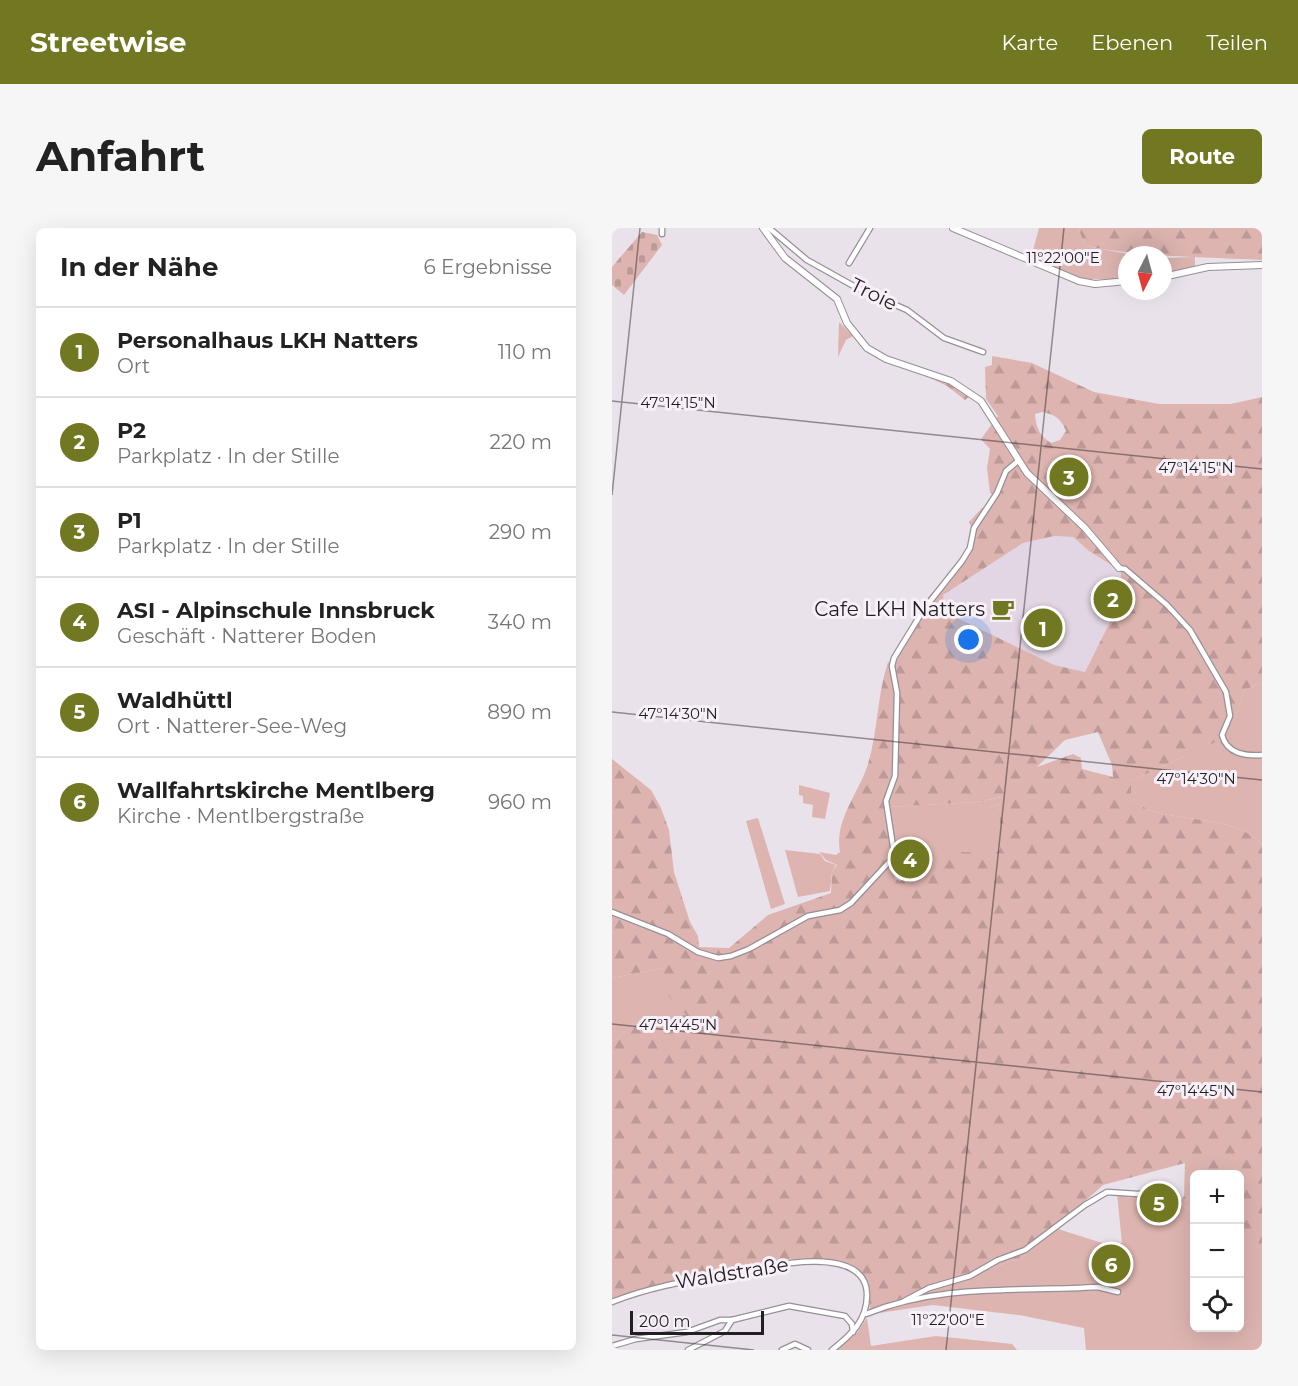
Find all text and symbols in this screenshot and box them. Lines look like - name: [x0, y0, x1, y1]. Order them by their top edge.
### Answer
- text: Streetwise: [30, 25, 186, 59]
- text: Karte: [1002, 30, 1058, 55]
- text: Ebenen: [1091, 30, 1173, 55]
- text: Teilen: [1206, 30, 1268, 55]
- button: Route: [1142, 129, 1262, 184]
- text: Anfahrt: [36, 130, 205, 182]
- north arrow: [1118, 246, 1172, 300]
- text: 11°22'00"E: [1026, 248, 1100, 267]
- text: In der Nähe: [60, 251, 218, 283]
- text: 6 Ergebnisse: [424, 255, 552, 279]
- street label: Troie: [847, 272, 901, 316]
- text: Personalhaus LKH Natters: [117, 327, 418, 354]
- text: 1: [76, 340, 83, 364]
- text: 110 m: [498, 340, 552, 364]
- text: Ort: [117, 354, 150, 378]
- text: 47°14'15"N: [640, 393, 716, 412]
- text: P2: [117, 417, 146, 444]
- text: 2: [74, 430, 85, 454]
- text: 220 m: [490, 430, 552, 454]
- text: Parkplatz · In der Stille: [117, 444, 339, 468]
- pin: 3: [1050, 454, 1088, 500]
- text: 47°14'15"N: [1158, 458, 1234, 477]
- text: P1: [117, 507, 142, 534]
- text: 3: [74, 520, 85, 544]
- text: 290 m: [489, 520, 552, 544]
- text: Parkplatz · In der Stille: [117, 534, 339, 558]
- pin: 2: [1094, 576, 1132, 622]
- cafe icon: Cafe LKH Natters: [990, 596, 1016, 622]
- text: ASI - Alpinschule Innsbruck: [117, 597, 435, 624]
- place label: Cafe LKH Natters: [814, 597, 985, 621]
- pin: 1: [1024, 606, 1062, 650]
- text: 4: [73, 610, 86, 634]
- text: 340 m: [488, 610, 552, 634]
- text: Geschäft · Natterer Boden: [117, 624, 377, 648]
- your location: [954, 625, 983, 654]
- text: Waldhüttl: [117, 687, 233, 714]
- text: 5: [74, 700, 85, 724]
- text: 890 m: [487, 700, 552, 724]
- text: 47°14'30"N: [638, 704, 718, 723]
- text: Ort · Natterer-See-Weg: [117, 714, 347, 738]
- text: 47°14'30"N: [1156, 769, 1236, 788]
- text: Wallfahrtskirche Mentlberg: [117, 777, 435, 804]
- text: 6: [73, 790, 86, 814]
- text: 960 m: [488, 790, 552, 814]
- text: Kirche · Mentlbergstraße: [117, 804, 364, 828]
- pin: 4: [890, 836, 930, 882]
- text: 47°14'45"N: [639, 1015, 717, 1034]
- text: 47°14'45"N: [1157, 1081, 1235, 1100]
- map controls: [1190, 1170, 1244, 1332]
- button: +: [1190, 1170, 1244, 1224]
- pin: 5: [1140, 1180, 1178, 1226]
- button: −: [1190, 1224, 1244, 1278]
- pin: 6: [1092, 1242, 1130, 1286]
- street label: Waldstraße: [674, 1252, 790, 1294]
- button: locate: [1190, 1278, 1244, 1332]
- scale bar: [630, 1308, 764, 1336]
- text: 11°22'00"E: [911, 1310, 985, 1329]
- text: 200 m: [639, 1312, 690, 1331]

